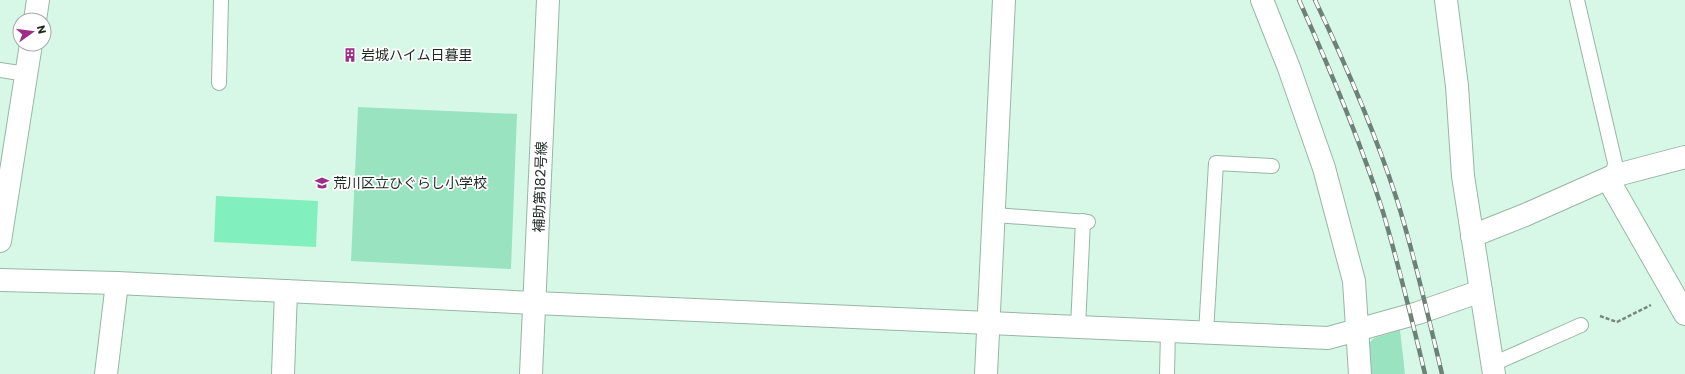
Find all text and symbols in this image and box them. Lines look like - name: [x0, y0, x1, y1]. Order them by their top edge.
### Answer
- north arrow: [12, 12, 52, 52]
- text: N: [33, 24, 50, 36]
- place label: 岩城ハイム日暮里: [361, 45, 472, 65]
- building icon: 岩城ハイム日暮里: [342, 47, 358, 63]
- street label: 補助第182号線: [528, 141, 552, 233]
- place label: 荒川区立ひぐらし小学校: [333, 173, 487, 193]
- school or university icon: 荒川区立ひぐらし小学校: [314, 175, 330, 191]

